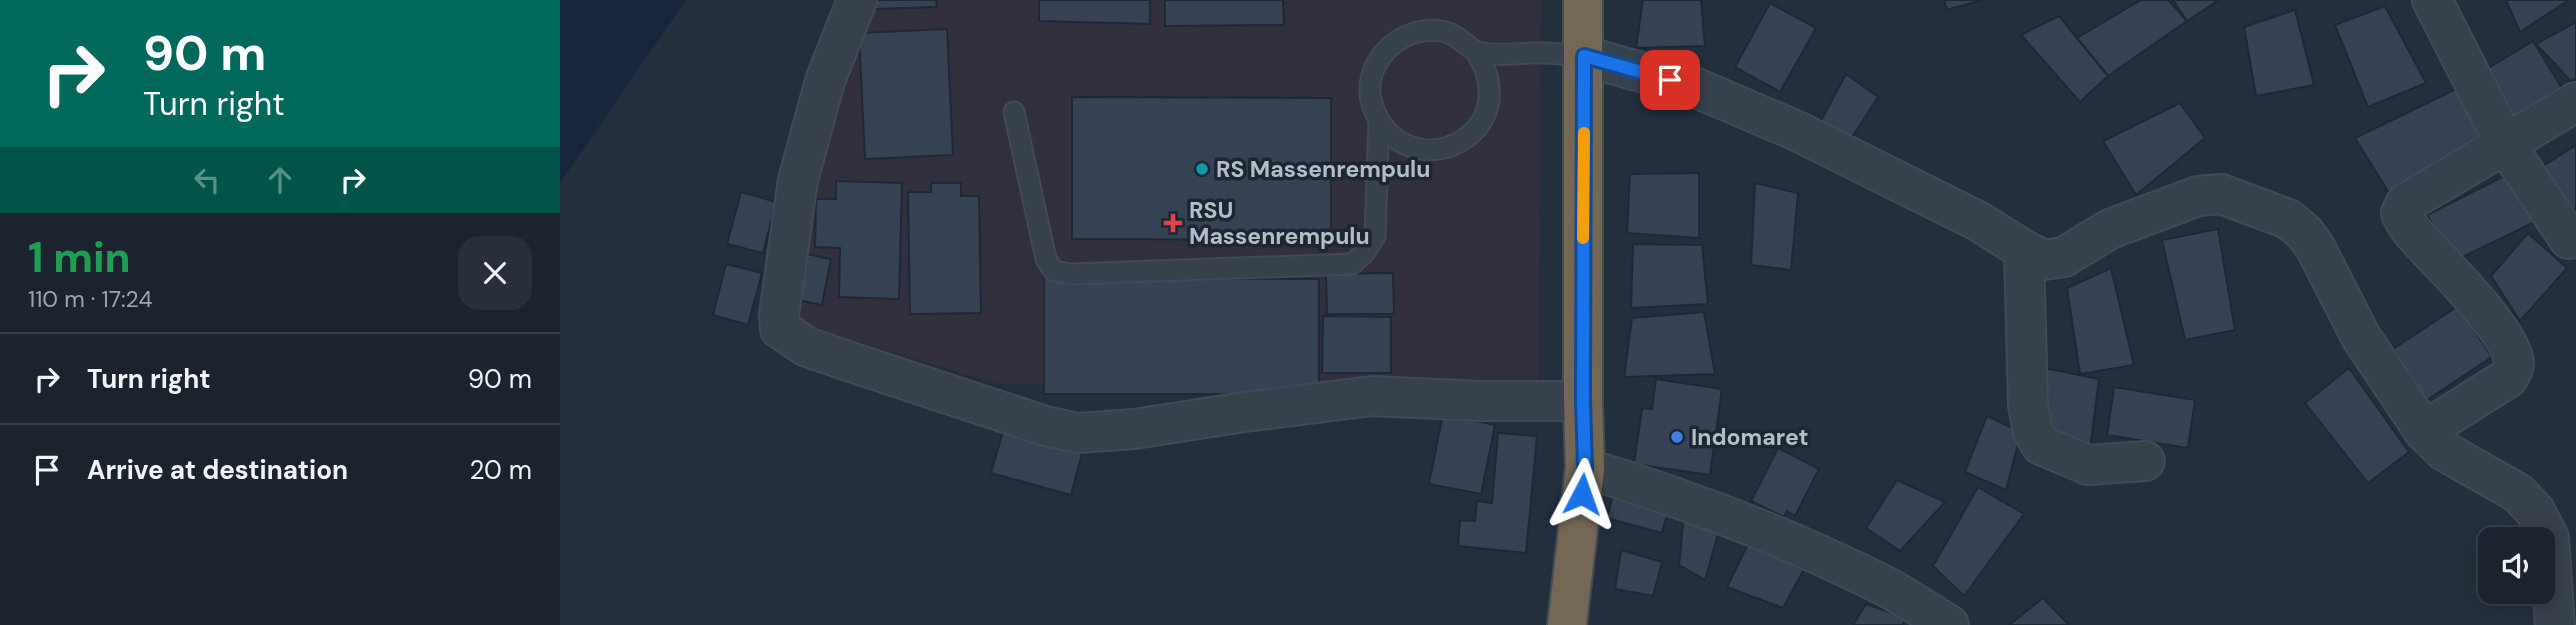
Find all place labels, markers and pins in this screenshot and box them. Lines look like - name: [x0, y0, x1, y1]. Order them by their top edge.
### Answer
- pin: [1640, 50, 1700, 110]
- place label: RS Massenrempulu: [1216, 154, 1430, 184]
- marker: RS Massenrempulu: [1194, 161, 1210, 177]
- place label: RSU Massenrempulu: [1189, 195, 1370, 251]
- marker: RSU Massenrempulu: [1163, 213, 1183, 233]
- place label: Indomaret: [1691, 422, 1809, 452]
- marker: Indomaret: [1669, 429, 1685, 445]

